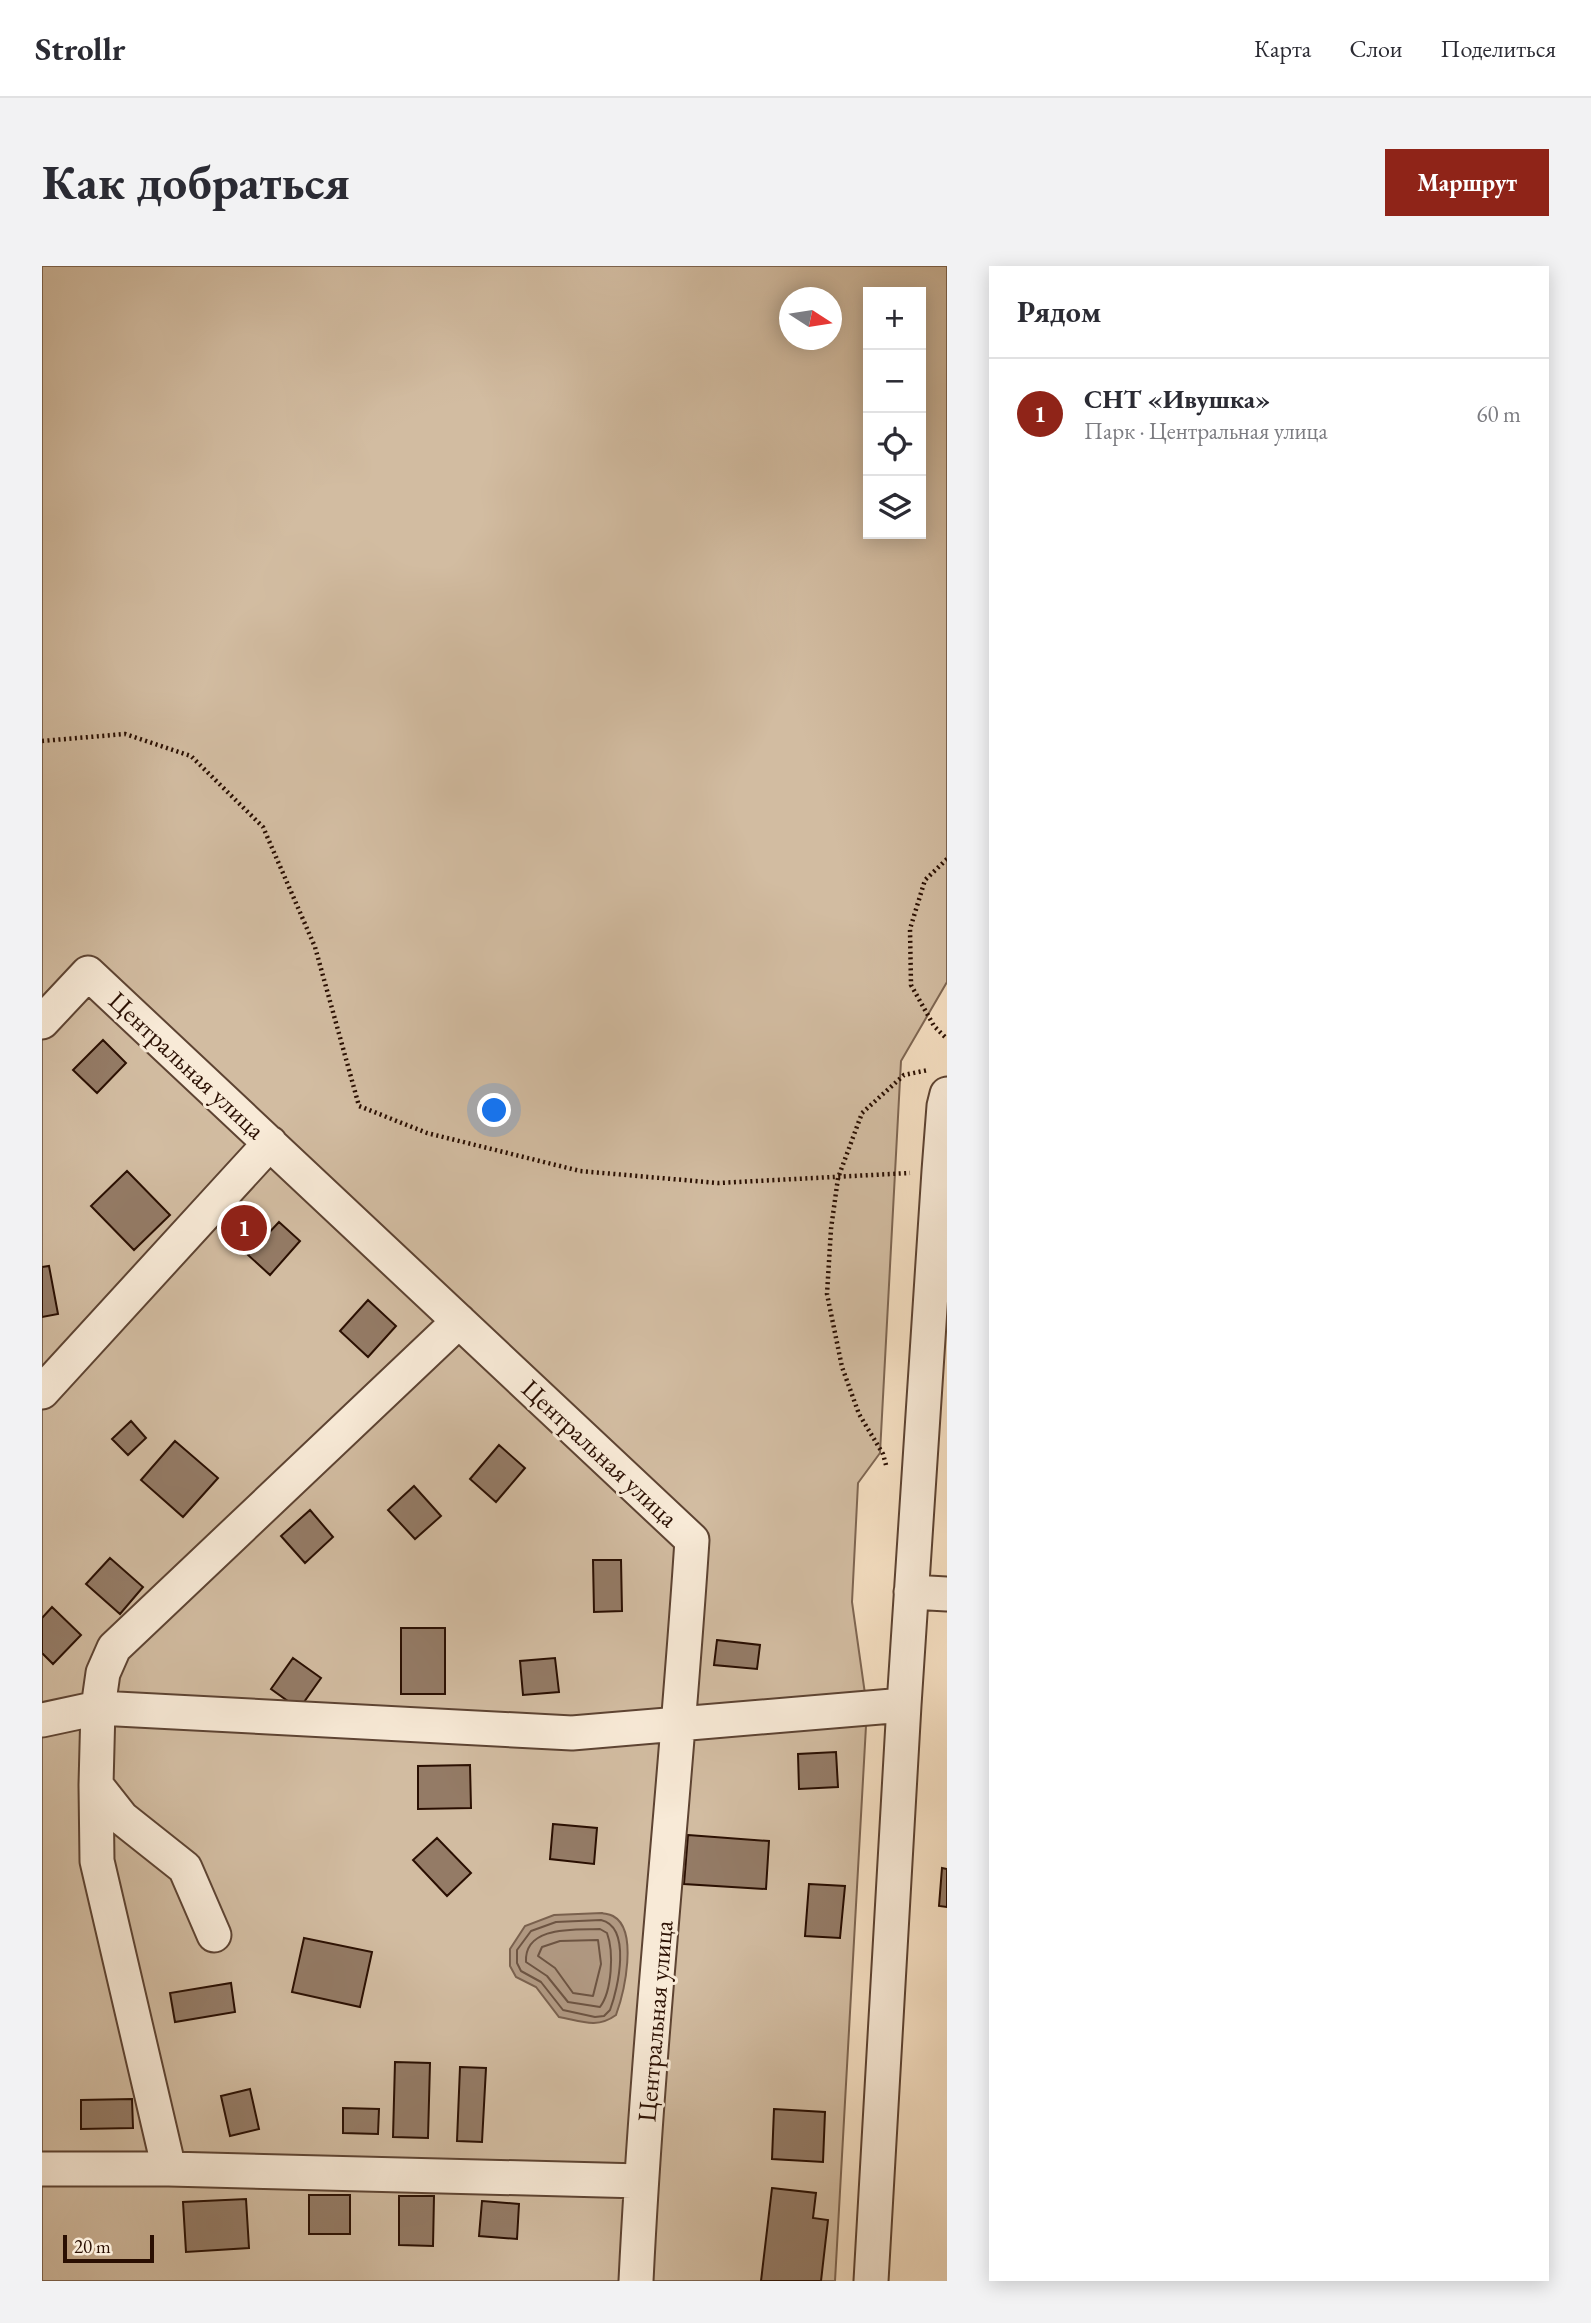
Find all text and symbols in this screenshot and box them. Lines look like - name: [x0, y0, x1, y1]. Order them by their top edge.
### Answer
- text: Strollr: [35, 27, 126, 70]
- text: Карта: [1254, 33, 1311, 64]
- text: Слои: [1349, 33, 1403, 64]
- text: Поделиться: [1441, 33, 1556, 64]
- button: Маршрут: [1385, 149, 1549, 216]
- text: Как добраться: [42, 150, 350, 214]
- north arrow: [779, 287, 842, 350]
- map controls: [863, 287, 926, 539]
- button: +: [863, 287, 926, 350]
- text: Рядом: [1017, 292, 1101, 331]
- button: −: [863, 350, 926, 413]
- text: СНТ «Ивушка»: [1084, 382, 1270, 416]
- text: 1: [1034, 399, 1046, 429]
- text: 60 m: [1476, 399, 1521, 429]
- button: locate: [863, 413, 926, 476]
- text: Парк · Центральная улица: [1084, 416, 1328, 446]
- button: layers: [863, 476, 926, 539]
- street label: Центральная улица: [102, 984, 273, 1147]
- your location: [477, 1093, 511, 1127]
- pin: 1: [221, 1202, 267, 1254]
- street label: Центральная улица: [515, 1372, 686, 1535]
- street label: Центральная улица: [629, 1918, 681, 2123]
- scale bar: [63, 2232, 154, 2264]
- text: 20 m: [74, 2234, 111, 2259]

